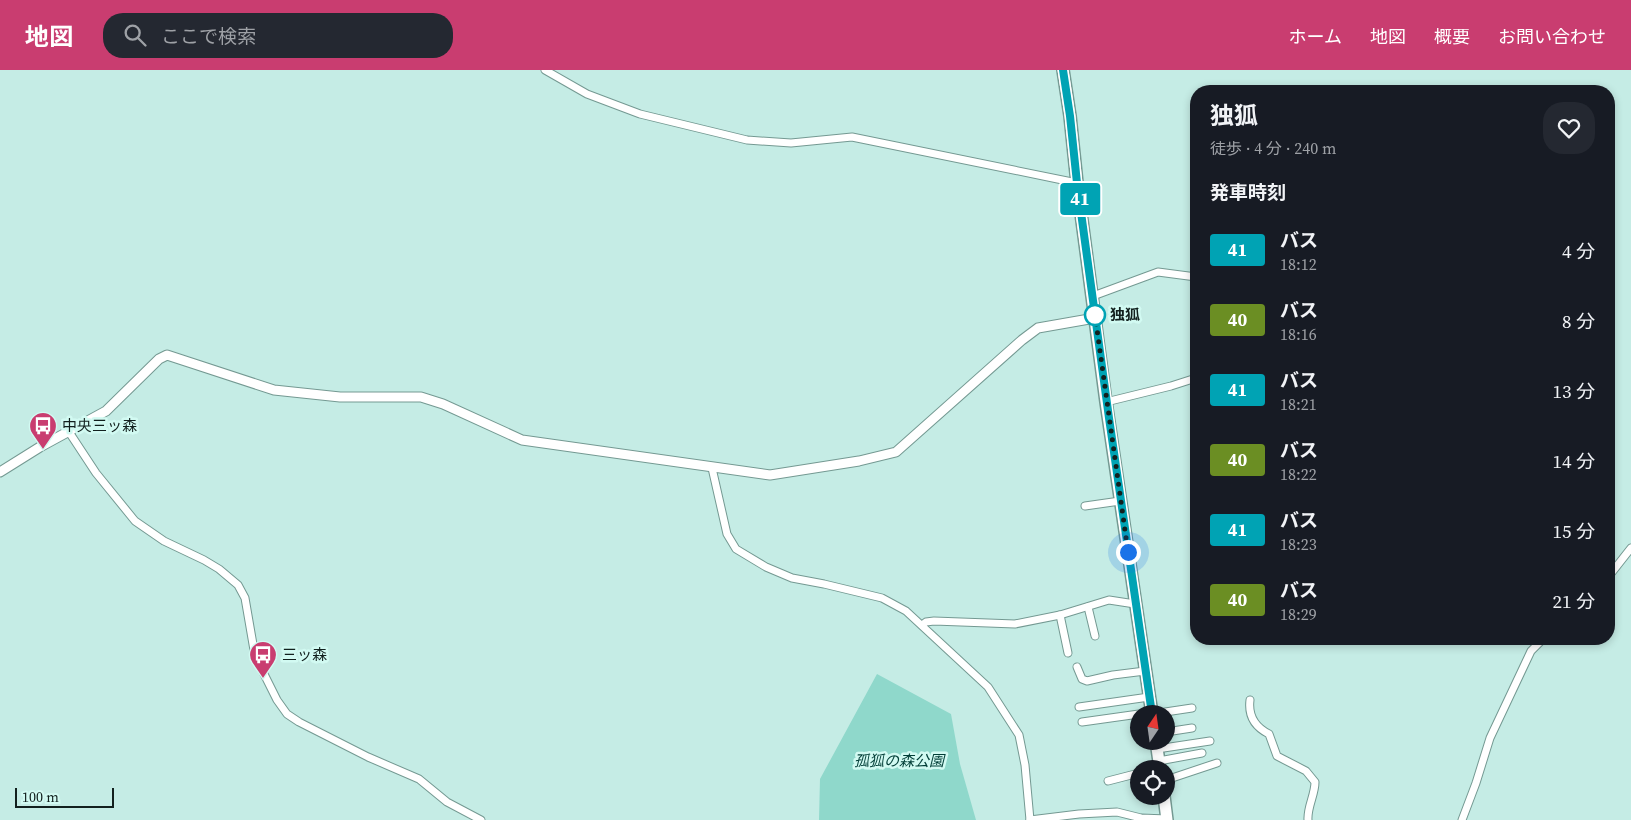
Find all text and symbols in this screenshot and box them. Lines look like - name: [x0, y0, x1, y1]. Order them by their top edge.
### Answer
- search box: [103, 13, 453, 58]
- text: 地図: [25, 20, 73, 53]
- icon: search: [121, 21, 149, 49]
- text: ここで検索: [161, 23, 256, 49]
- text: ホーム: [1289, 24, 1342, 49]
- text: 地図: [1370, 24, 1406, 49]
- text: 概要: [1434, 24, 1470, 49]
- text: お問い合わせ: [1498, 24, 1606, 49]
- text: 独狐: [1210, 99, 1258, 132]
- button: heart: [1543, 102, 1595, 154]
- text: 徒歩 · 4 分 · 240 m: [1210, 137, 1336, 159]
- text: 発車時刻: [1210, 179, 1286, 205]
- line badge: 41: [1058, 183, 1102, 215]
- text: 41: [1070, 186, 1090, 211]
- text: バス: [1280, 227, 1318, 253]
- text: 41: [1228, 237, 1247, 262]
- text: 4 分: [1562, 238, 1595, 264]
- text: 18:12: [1280, 253, 1317, 275]
- text: バス: [1280, 297, 1318, 323]
- marker: 独狐: [1084, 304, 1106, 326]
- place label: 独狐: [1110, 304, 1140, 325]
- text: 40: [1228, 307, 1247, 332]
- text: 8 分: [1562, 308, 1595, 334]
- text: 18:16: [1280, 323, 1317, 345]
- text: バス: [1280, 367, 1318, 393]
- text: 41: [1228, 377, 1247, 402]
- text: 13 分: [1553, 378, 1595, 404]
- text: 18:21: [1280, 393, 1317, 415]
- bus stop icon: 中央三ッ森: [28, 411, 58, 450]
- place label: 中央三ッ森: [62, 415, 137, 436]
- text: バス: [1280, 437, 1318, 463]
- text: 40: [1228, 447, 1247, 472]
- text: 14 分: [1553, 448, 1595, 474]
- text: 18:22: [1280, 463, 1317, 485]
- text: バス: [1280, 507, 1318, 533]
- text: 41: [1228, 517, 1247, 542]
- text: 15 分: [1553, 518, 1595, 544]
- text: 18:23: [1280, 533, 1317, 555]
- your location: [1116, 540, 1141, 565]
- text: バス: [1280, 577, 1318, 603]
- text: 40: [1228, 587, 1247, 612]
- text: 21 分: [1553, 588, 1595, 614]
- text: 18:29: [1280, 603, 1317, 625]
- bus stop icon: 三ッ森: [248, 640, 278, 679]
- place label: 三ッ森: [282, 644, 327, 665]
- north arrow: [1130, 705, 1175, 750]
- map controls: [1130, 705, 1175, 805]
- park label: 孤狐の森公園: [854, 750, 946, 771]
- button: locate: [1130, 760, 1175, 805]
- scale bar: [15, 785, 114, 808]
- text: 100 m: [22, 787, 59, 807]

